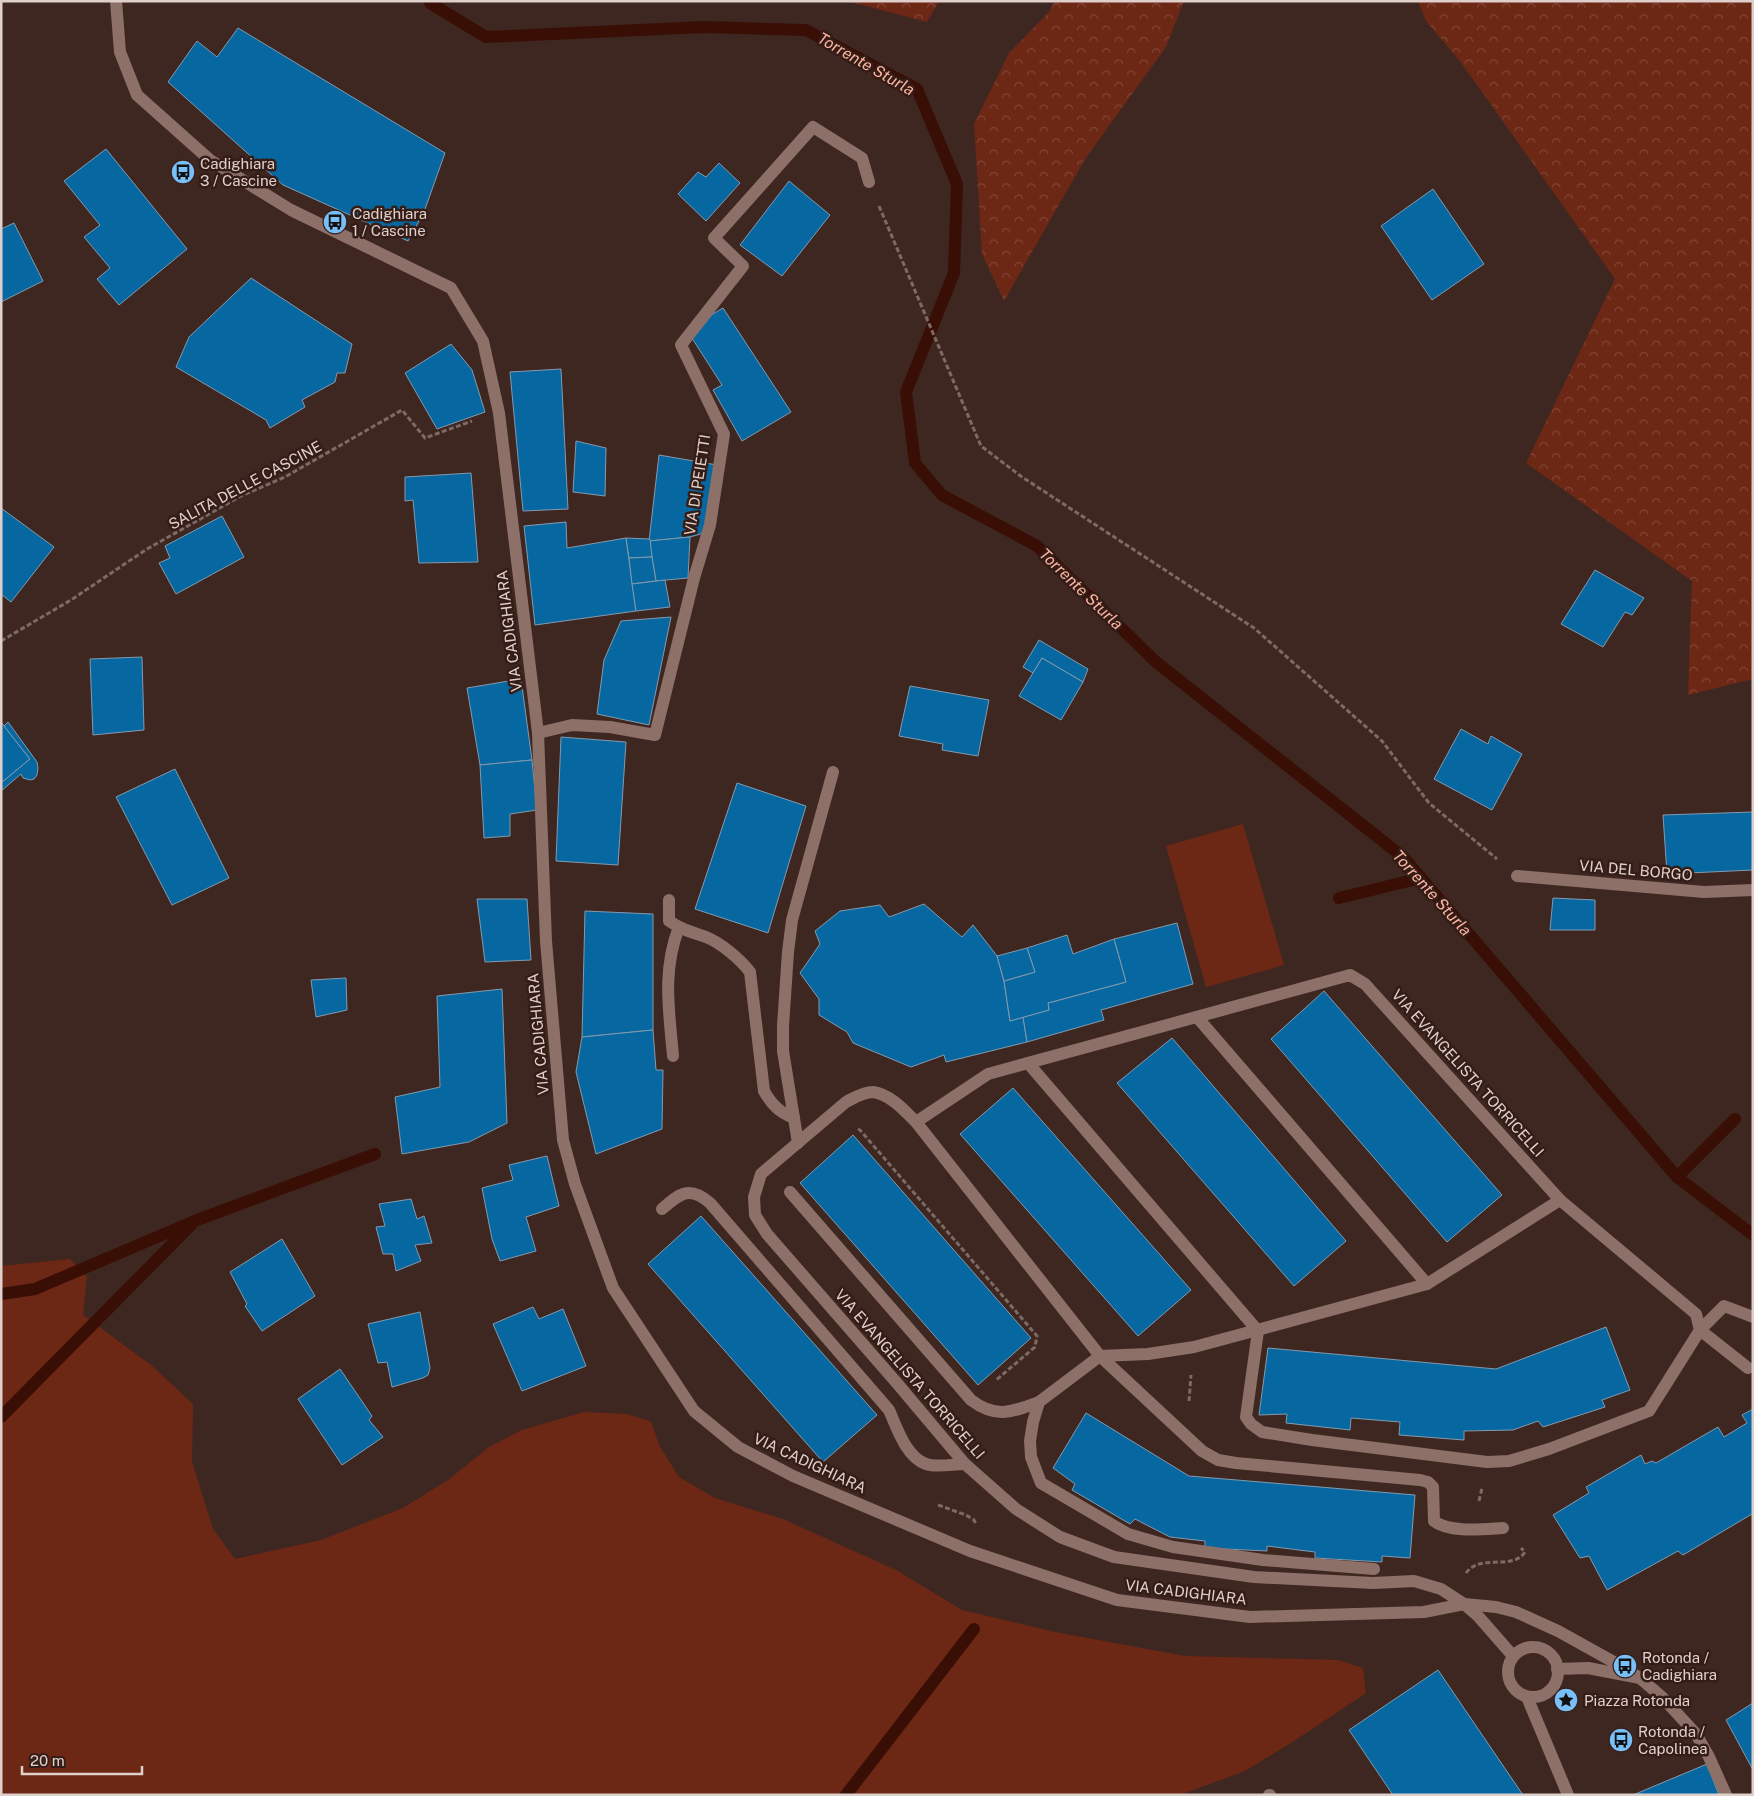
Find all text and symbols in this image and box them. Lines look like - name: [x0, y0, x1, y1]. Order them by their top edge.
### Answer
- water label: Torrente Sturla: [814, 29, 918, 99]
- place label: Cadighiara 3 / Cascine: [200, 155, 277, 189]
- bus stop icon: Cadighiara 3 / Cascine: [170, 159, 196, 185]
- place label: Cadighiara 1 / Cascine: [352, 205, 427, 239]
- bus stop icon: Cadighiara 1 / Cascine: [322, 209, 348, 235]
- street label: VIA DI PEIETTI: [681, 433, 713, 537]
- street label: SALITA DELLE CASCINE: [166, 437, 324, 533]
- water label: Torrente Sturla: [1035, 544, 1127, 634]
- street label: VIA CADIGHIARA: [493, 569, 525, 693]
- water label: Torrente Sturla: [1389, 846, 1475, 940]
- street label: VIA DEL BORGO: [1579, 857, 1693, 883]
- street label: VIA CADIGHIARA: [524, 972, 552, 1096]
- street label: VIA EVANGELISTA TORRICELLI: [1388, 986, 1548, 1160]
- street label: VIA EVANGELISTA TORRICELLI: [832, 1286, 988, 1462]
- street label: VIA CADIGHIARA: [751, 1429, 869, 1497]
- street label: VIA CADIGHIARA: [1124, 1576, 1248, 1608]
- place label: Rotonda / Cadighiara: [1642, 1649, 1717, 1683]
- bus stop icon: Rotonda / Cadighiara: [1612, 1653, 1638, 1679]
- place icon: Piazza Rotonda: [1553, 1687, 1579, 1713]
- place label: Piazza Rotonda: [1584, 1692, 1690, 1709]
- place label: Rotonda / Capolinea: [1638, 1723, 1708, 1757]
- bus stop icon: Rotonda / Capolinea: [1608, 1727, 1634, 1753]
- scale bar: [22, 1744, 142, 1776]
- text: 20 m: [30, 1752, 65, 1769]

